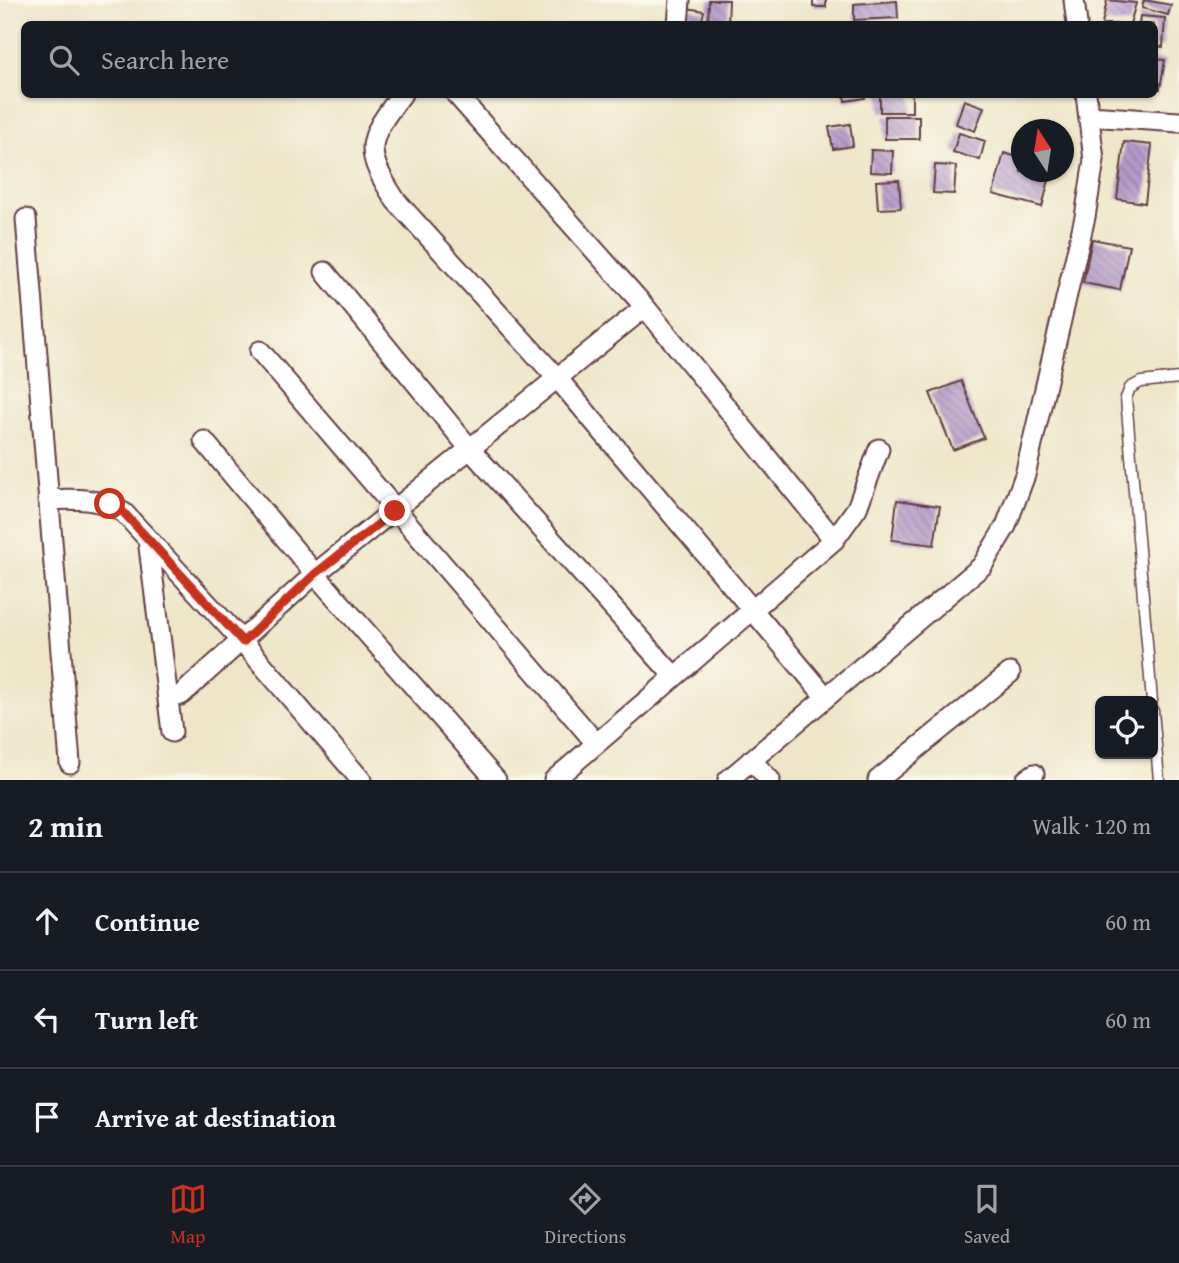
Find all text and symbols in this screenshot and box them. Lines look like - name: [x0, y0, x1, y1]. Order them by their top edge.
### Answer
- search box: [21, 21, 1158, 98]
- text: Search here: [101, 40, 229, 79]
- icon: search: [45, 41, 83, 79]
- north arrow: [1011, 119, 1074, 182]
- route start: [94, 488, 125, 519]
- route end: [379, 495, 410, 526]
- map controls: [1095, 696, 1158, 759]
- button: locate: [1095, 696, 1158, 759]
- text: 2 min: [28, 804, 103, 848]
- text: Walk · 120 m: [1032, 809, 1151, 842]
- icon: ahead: [28, 902, 66, 940]
- text: Continue: [95, 902, 200, 941]
- text: 60 m: [1105, 905, 1151, 938]
- icon: left: [28, 1000, 66, 1038]
- text: Turn left: [95, 1000, 198, 1039]
- text: 60 m: [1105, 1003, 1151, 1036]
- icon: arrive: [28, 1098, 66, 1136]
- text: Arrive at destination: [95, 1098, 336, 1137]
- tab: Map: [169, 1180, 207, 1250]
- tab: Directions: [545, 1180, 626, 1250]
- tab: Saved: [964, 1180, 1010, 1250]

